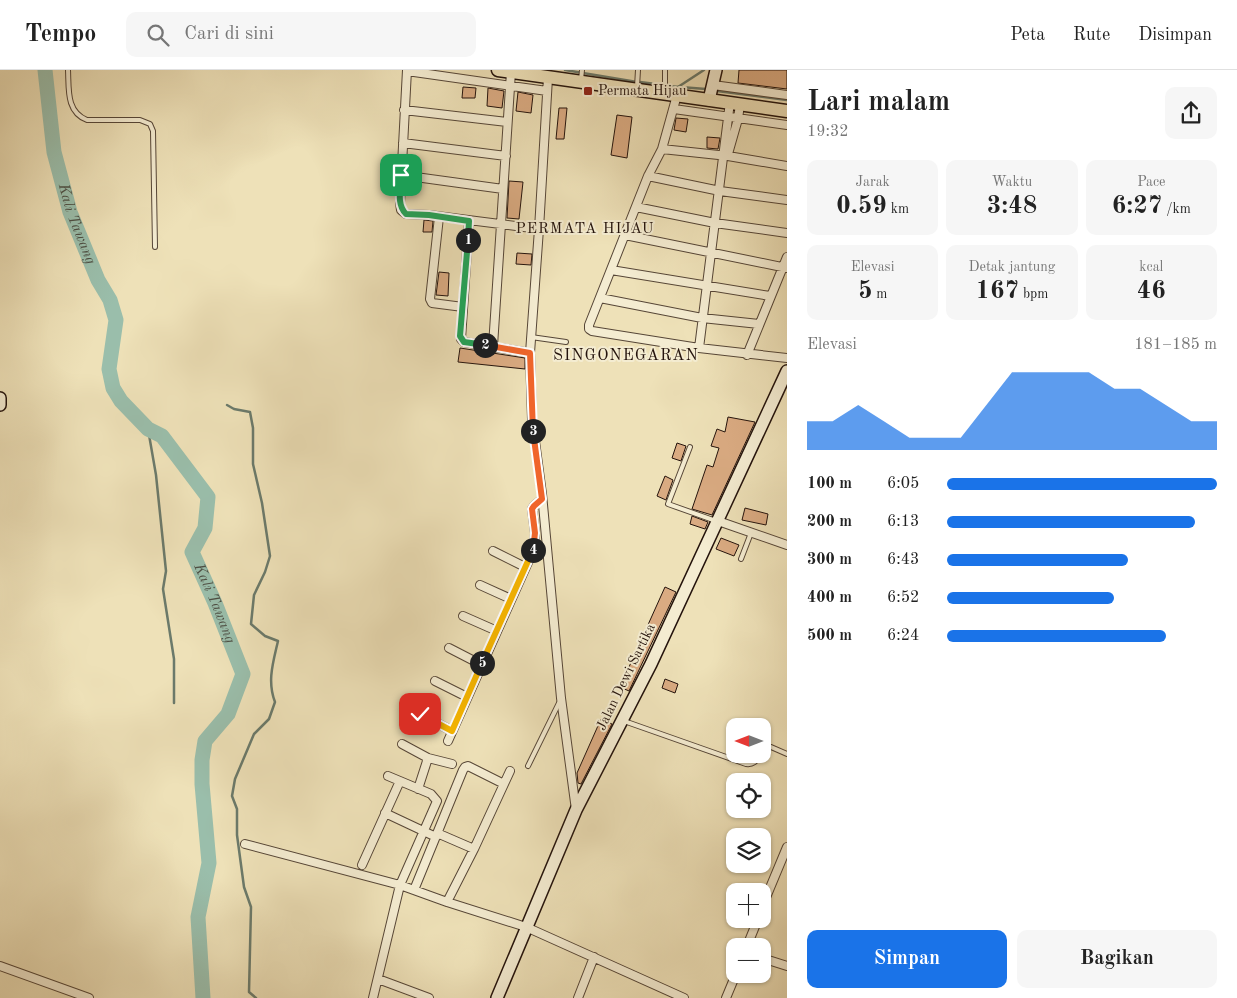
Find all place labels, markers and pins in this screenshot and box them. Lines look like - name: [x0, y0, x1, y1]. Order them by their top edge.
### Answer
- place label: Permata Hijau: [598, 84, 687, 98]
- marker: Permata Hijau: [582, 85, 594, 97]
- pin: [380, 154, 422, 196]
- pin: 1: [456, 228, 480, 252]
- pin: 2: [472, 332, 498, 358]
- pin: 3: [520, 418, 546, 444]
- pin: 4: [520, 538, 546, 562]
- pin: 5: [470, 650, 494, 676]
- pin: [399, 693, 441, 735]

